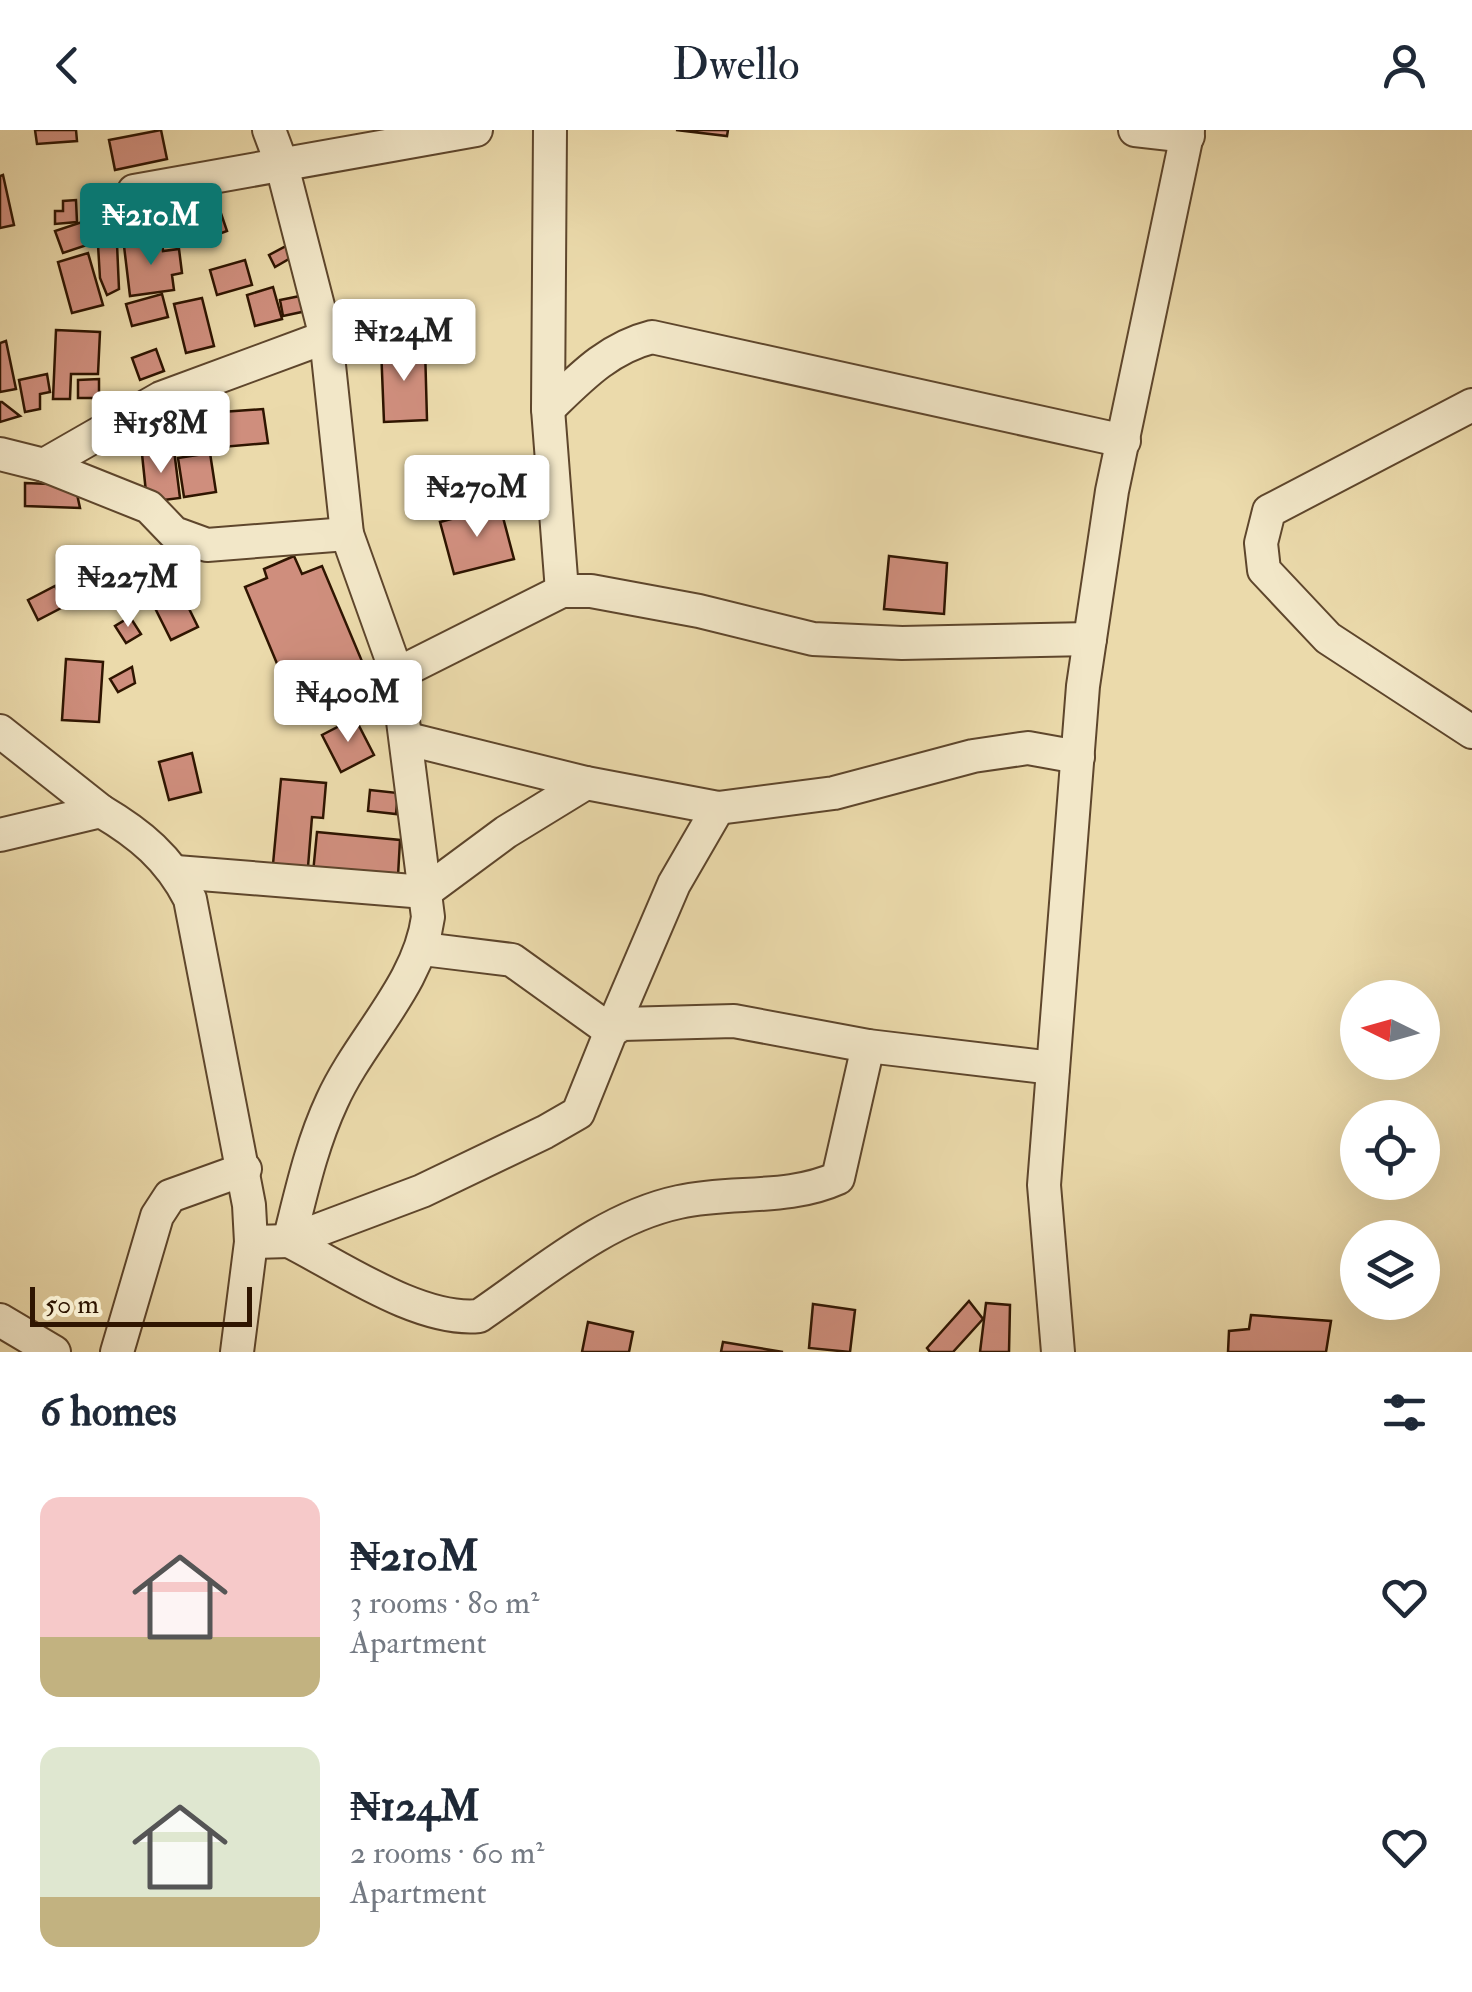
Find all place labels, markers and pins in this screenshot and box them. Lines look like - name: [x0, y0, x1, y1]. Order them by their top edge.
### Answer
- pin: ₦210M: [81, 183, 221, 268]
- pin: ₦124M: [334, 299, 474, 384]
- pin: ₦158M: [91, 391, 231, 476]
- pin: ₦270M: [407, 455, 547, 540]
- pin: ₦227M: [58, 545, 198, 630]
- pin: ₦400M: [278, 660, 418, 745]

